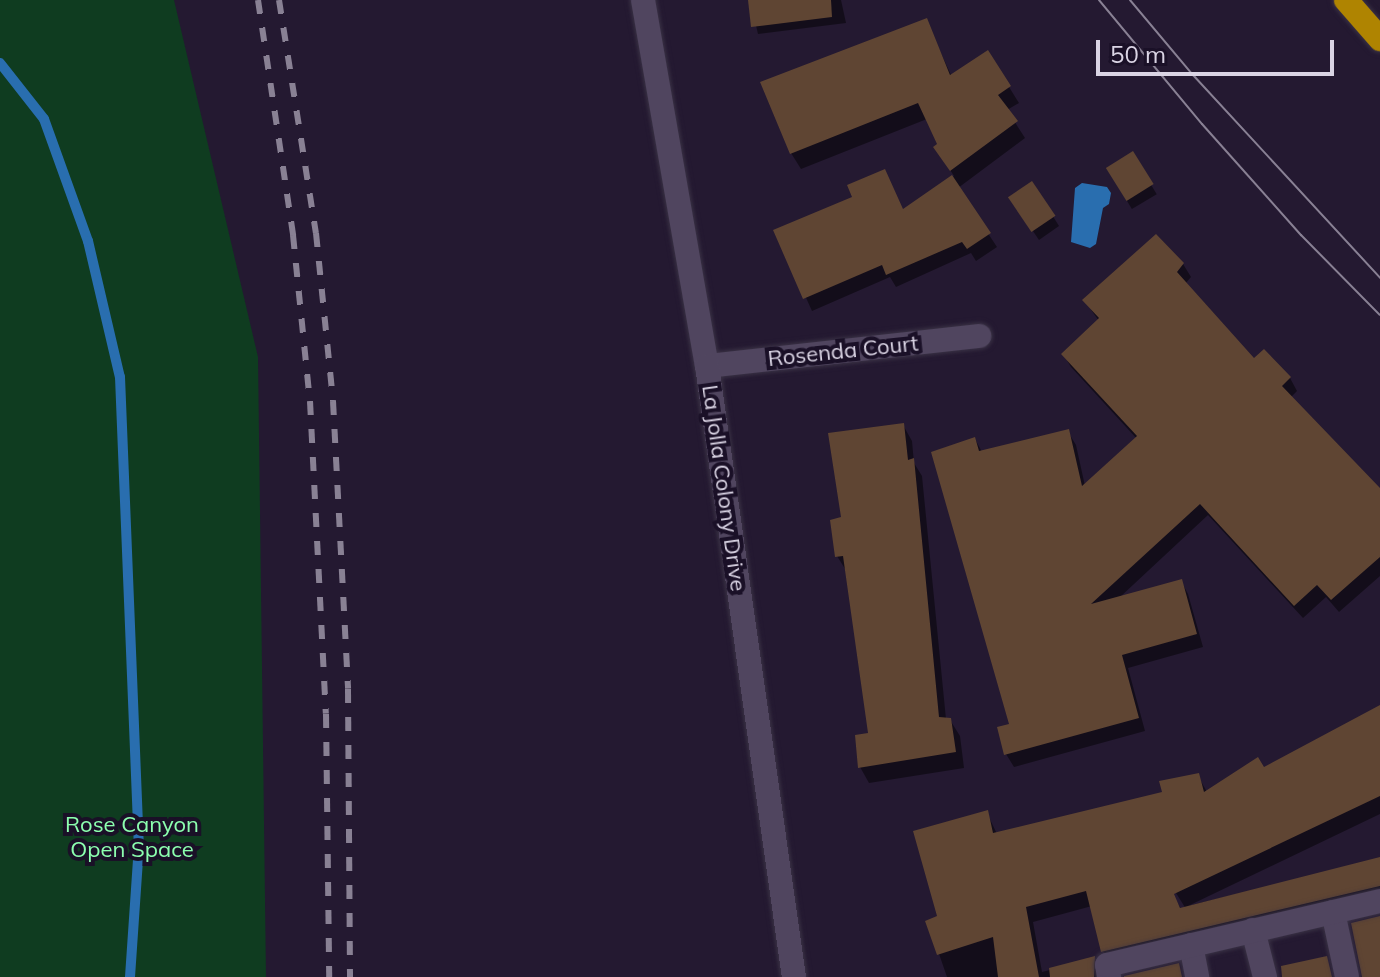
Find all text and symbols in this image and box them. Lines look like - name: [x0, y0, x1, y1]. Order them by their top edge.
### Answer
- scale bar: [1100, 24, 1338, 74]
- text: 50 m: [1110, 39, 1166, 69]
- street label: Rosenda Court: [766, 330, 920, 372]
- street label: La Jolla Colony Drive: [696, 383, 752, 593]
- park label: Rose Canyon Open Space: [65, 811, 199, 862]

